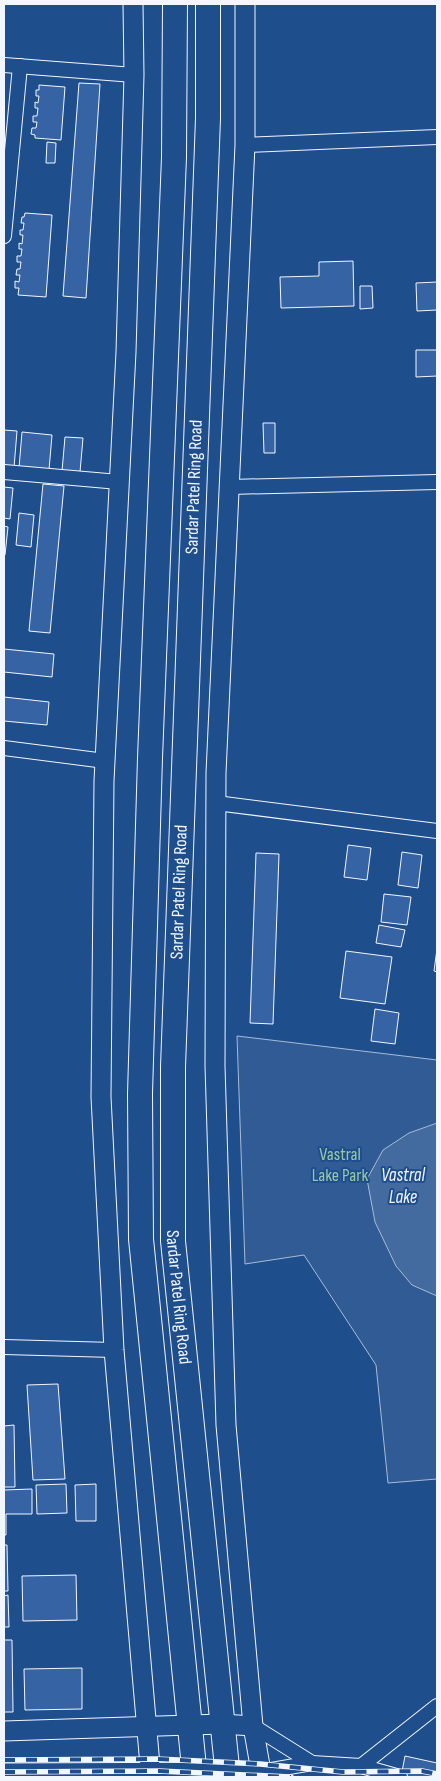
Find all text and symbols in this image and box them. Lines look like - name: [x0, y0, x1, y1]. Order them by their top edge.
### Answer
- street label: Sardar Patel Ring Road: [181, 419, 207, 555]
- street label: Sardar Patel Ring Road: [166, 824, 192, 960]
- park label: Vastral Lake Park: [312, 1144, 368, 1186]
- water label: Vastral Lake: [381, 1164, 426, 1209]
- street label: Sardar Patel Ring Road: [162, 1230, 196, 1365]

